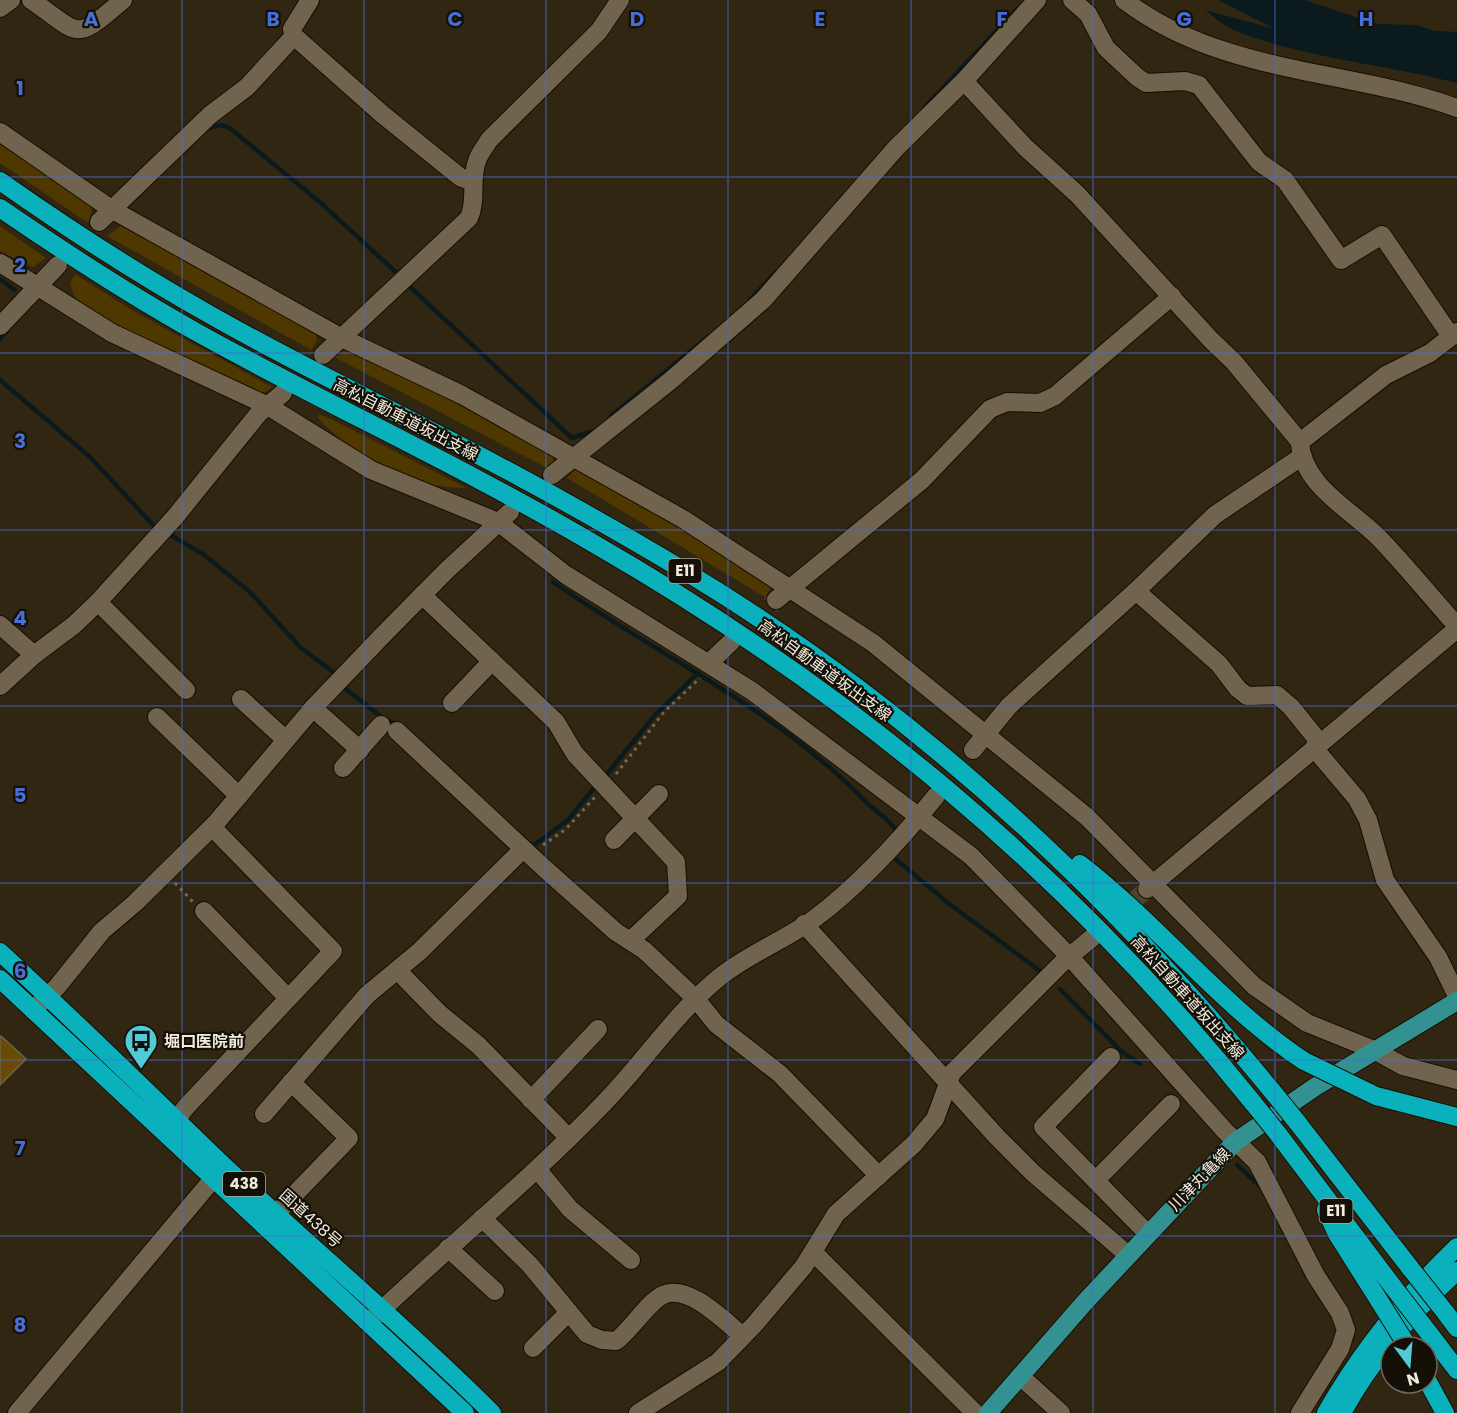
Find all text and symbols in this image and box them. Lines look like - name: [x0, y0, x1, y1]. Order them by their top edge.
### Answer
- text: A: [84, 5, 99, 33]
- text: B: [266, 5, 280, 33]
- text: C: [447, 5, 463, 33]
- text: D: [630, 5, 644, 33]
- text: E: [815, 5, 825, 33]
- text: F: [997, 5, 1008, 33]
- text: G: [1176, 5, 1192, 33]
- text: H: [1359, 5, 1373, 33]
- text: 1: [16, 74, 24, 102]
- text: 2: [14, 251, 26, 279]
- street label: 高松自動車道坂出支線: [329, 373, 482, 466]
- text: 3: [14, 427, 26, 455]
- road number: E11: [668, 559, 702, 583]
- text: 4: [13, 604, 27, 632]
- street label: 高松自動車道坂出支線: [753, 614, 896, 727]
- text: 5: [14, 781, 27, 809]
- street label: 高松自動車道坂出支線: [1126, 930, 1250, 1064]
- text: 6: [14, 957, 26, 985]
- bus stop icon: 堀口医院前: [123, 1023, 159, 1070]
- place label: 堀口医院前: [164, 1030, 244, 1053]
- text: 7: [15, 1134, 26, 1162]
- street label: 川津丸亀線: [1163, 1143, 1235, 1216]
- road number: 438: [223, 1172, 265, 1196]
- street label: 国道438号: [274, 1184, 347, 1253]
- road number: E11: [1320, 1199, 1352, 1223]
- text: 8: [14, 1311, 26, 1339]
- north arrow: [1379, 1335, 1439, 1395]
- text: N: [1404, 1366, 1422, 1392]

